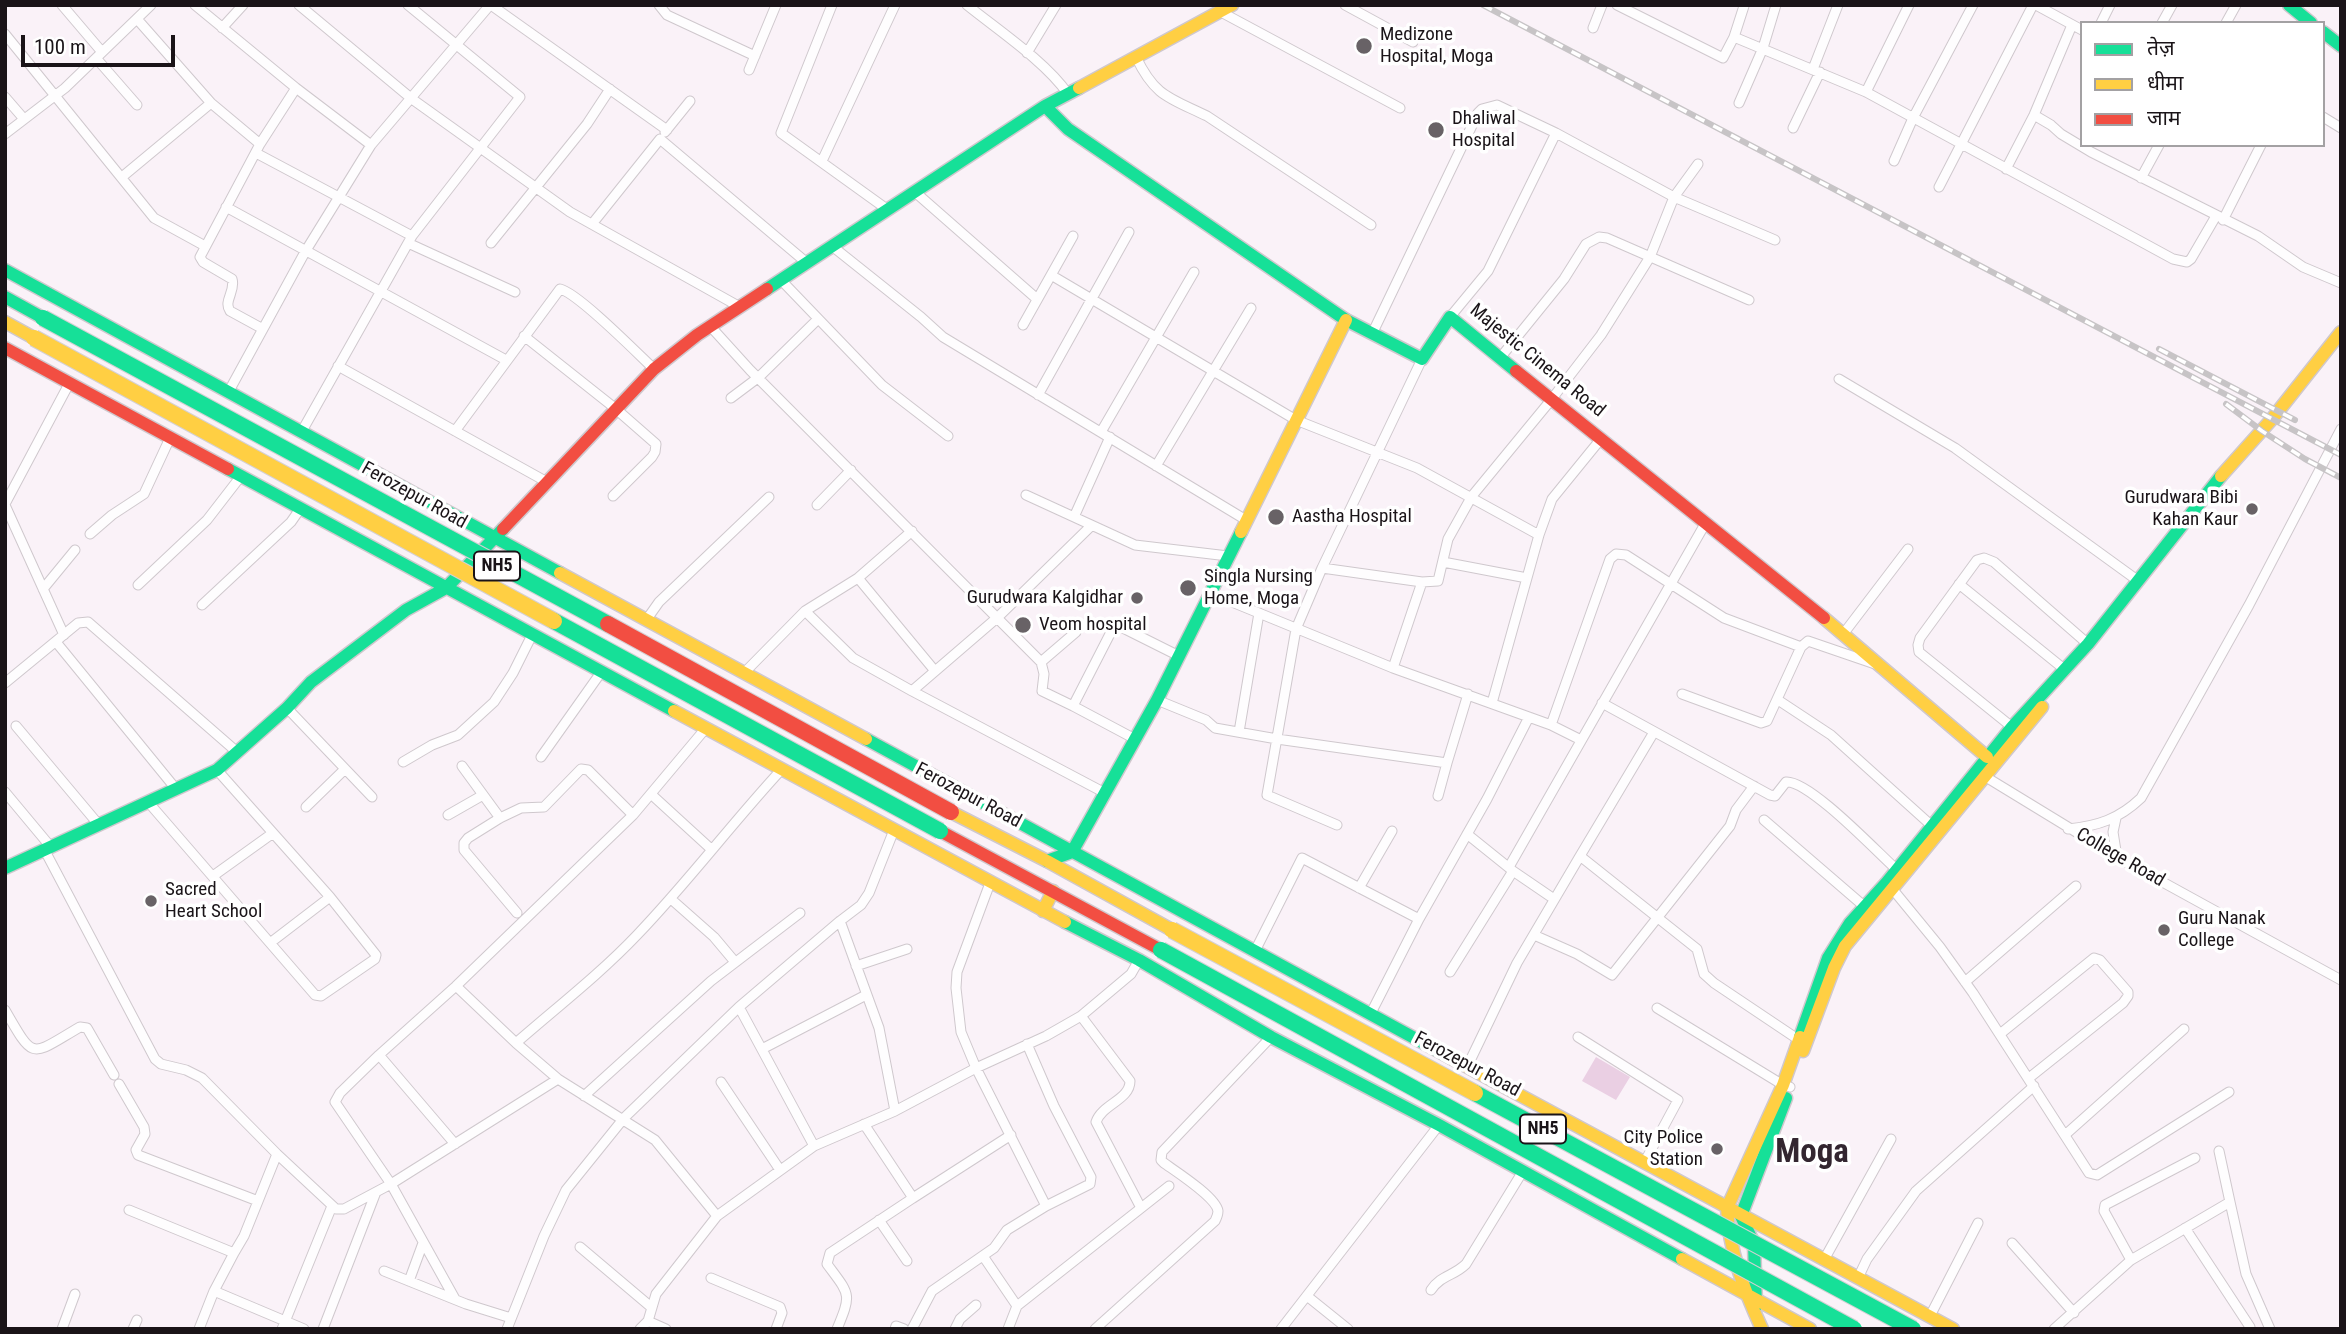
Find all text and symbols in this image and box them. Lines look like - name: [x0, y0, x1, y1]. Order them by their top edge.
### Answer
- scale bar: [24, 21, 178, 65]
- legend: [2080, 21, 2325, 147]
- place label: Medizone Hospital, Moga: [1380, 24, 1493, 68]
- text: 100 m: [34, 35, 86, 59]
- marker: Medizone Hospital, Moga: [1354, 36, 1374, 56]
- text: तेज़: [2147, 36, 2175, 60]
- text: धीमा: [2147, 71, 2183, 95]
- text: जाम: [2147, 106, 2181, 130]
- place label: Dhaliwal Hospital: [1452, 108, 1516, 152]
- marker: Dhaliwal Hospital: [1426, 120, 1446, 140]
- street label: Majestic Cinema Road: [1465, 299, 1609, 423]
- street label: Ferozepur Road: [357, 458, 471, 534]
- place label: Gurudwara Bibi Kahan Kaur: [2124, 487, 2238, 531]
- marker: Gurudwara Bibi Kahan Kaur: [2244, 501, 2260, 517]
- place label: Aastha Hospital: [1292, 506, 1412, 528]
- marker: Aastha Hospital: [1266, 507, 1286, 527]
- road number: NH5: [474, 552, 520, 580]
- place label: Singla Nursing Home, Moga: [1204, 566, 1313, 610]
- marker: Singla Nursing Home, Moga: [1178, 578, 1198, 598]
- place label: Gurudwara Kalgidhar: [967, 587, 1123, 609]
- marker: Gurudwara Kalgidhar: [1129, 590, 1145, 606]
- place label: Veom hospital: [1039, 614, 1147, 636]
- marker: Veom hospital: [1013, 615, 1033, 635]
- street label: Ferozepur Road: [911, 759, 1025, 833]
- street label: College Road: [2072, 823, 2168, 893]
- place label: Sacred Heart School: [165, 879, 262, 923]
- marker: Sacred Heart School: [143, 893, 159, 909]
- place label: Guru Nanak College: [2178, 908, 2265, 952]
- marker: Guru Nanak College: [2156, 922, 2172, 938]
- street label: Ferozepur Road: [1410, 1028, 1524, 1102]
- road number: NH5: [1520, 1114, 1566, 1144]
- place label: City Police Station: [1624, 1127, 1703, 1171]
- district label: Moga: [1775, 1134, 1849, 1174]
- marker: City Police Station: [1709, 1141, 1725, 1157]

